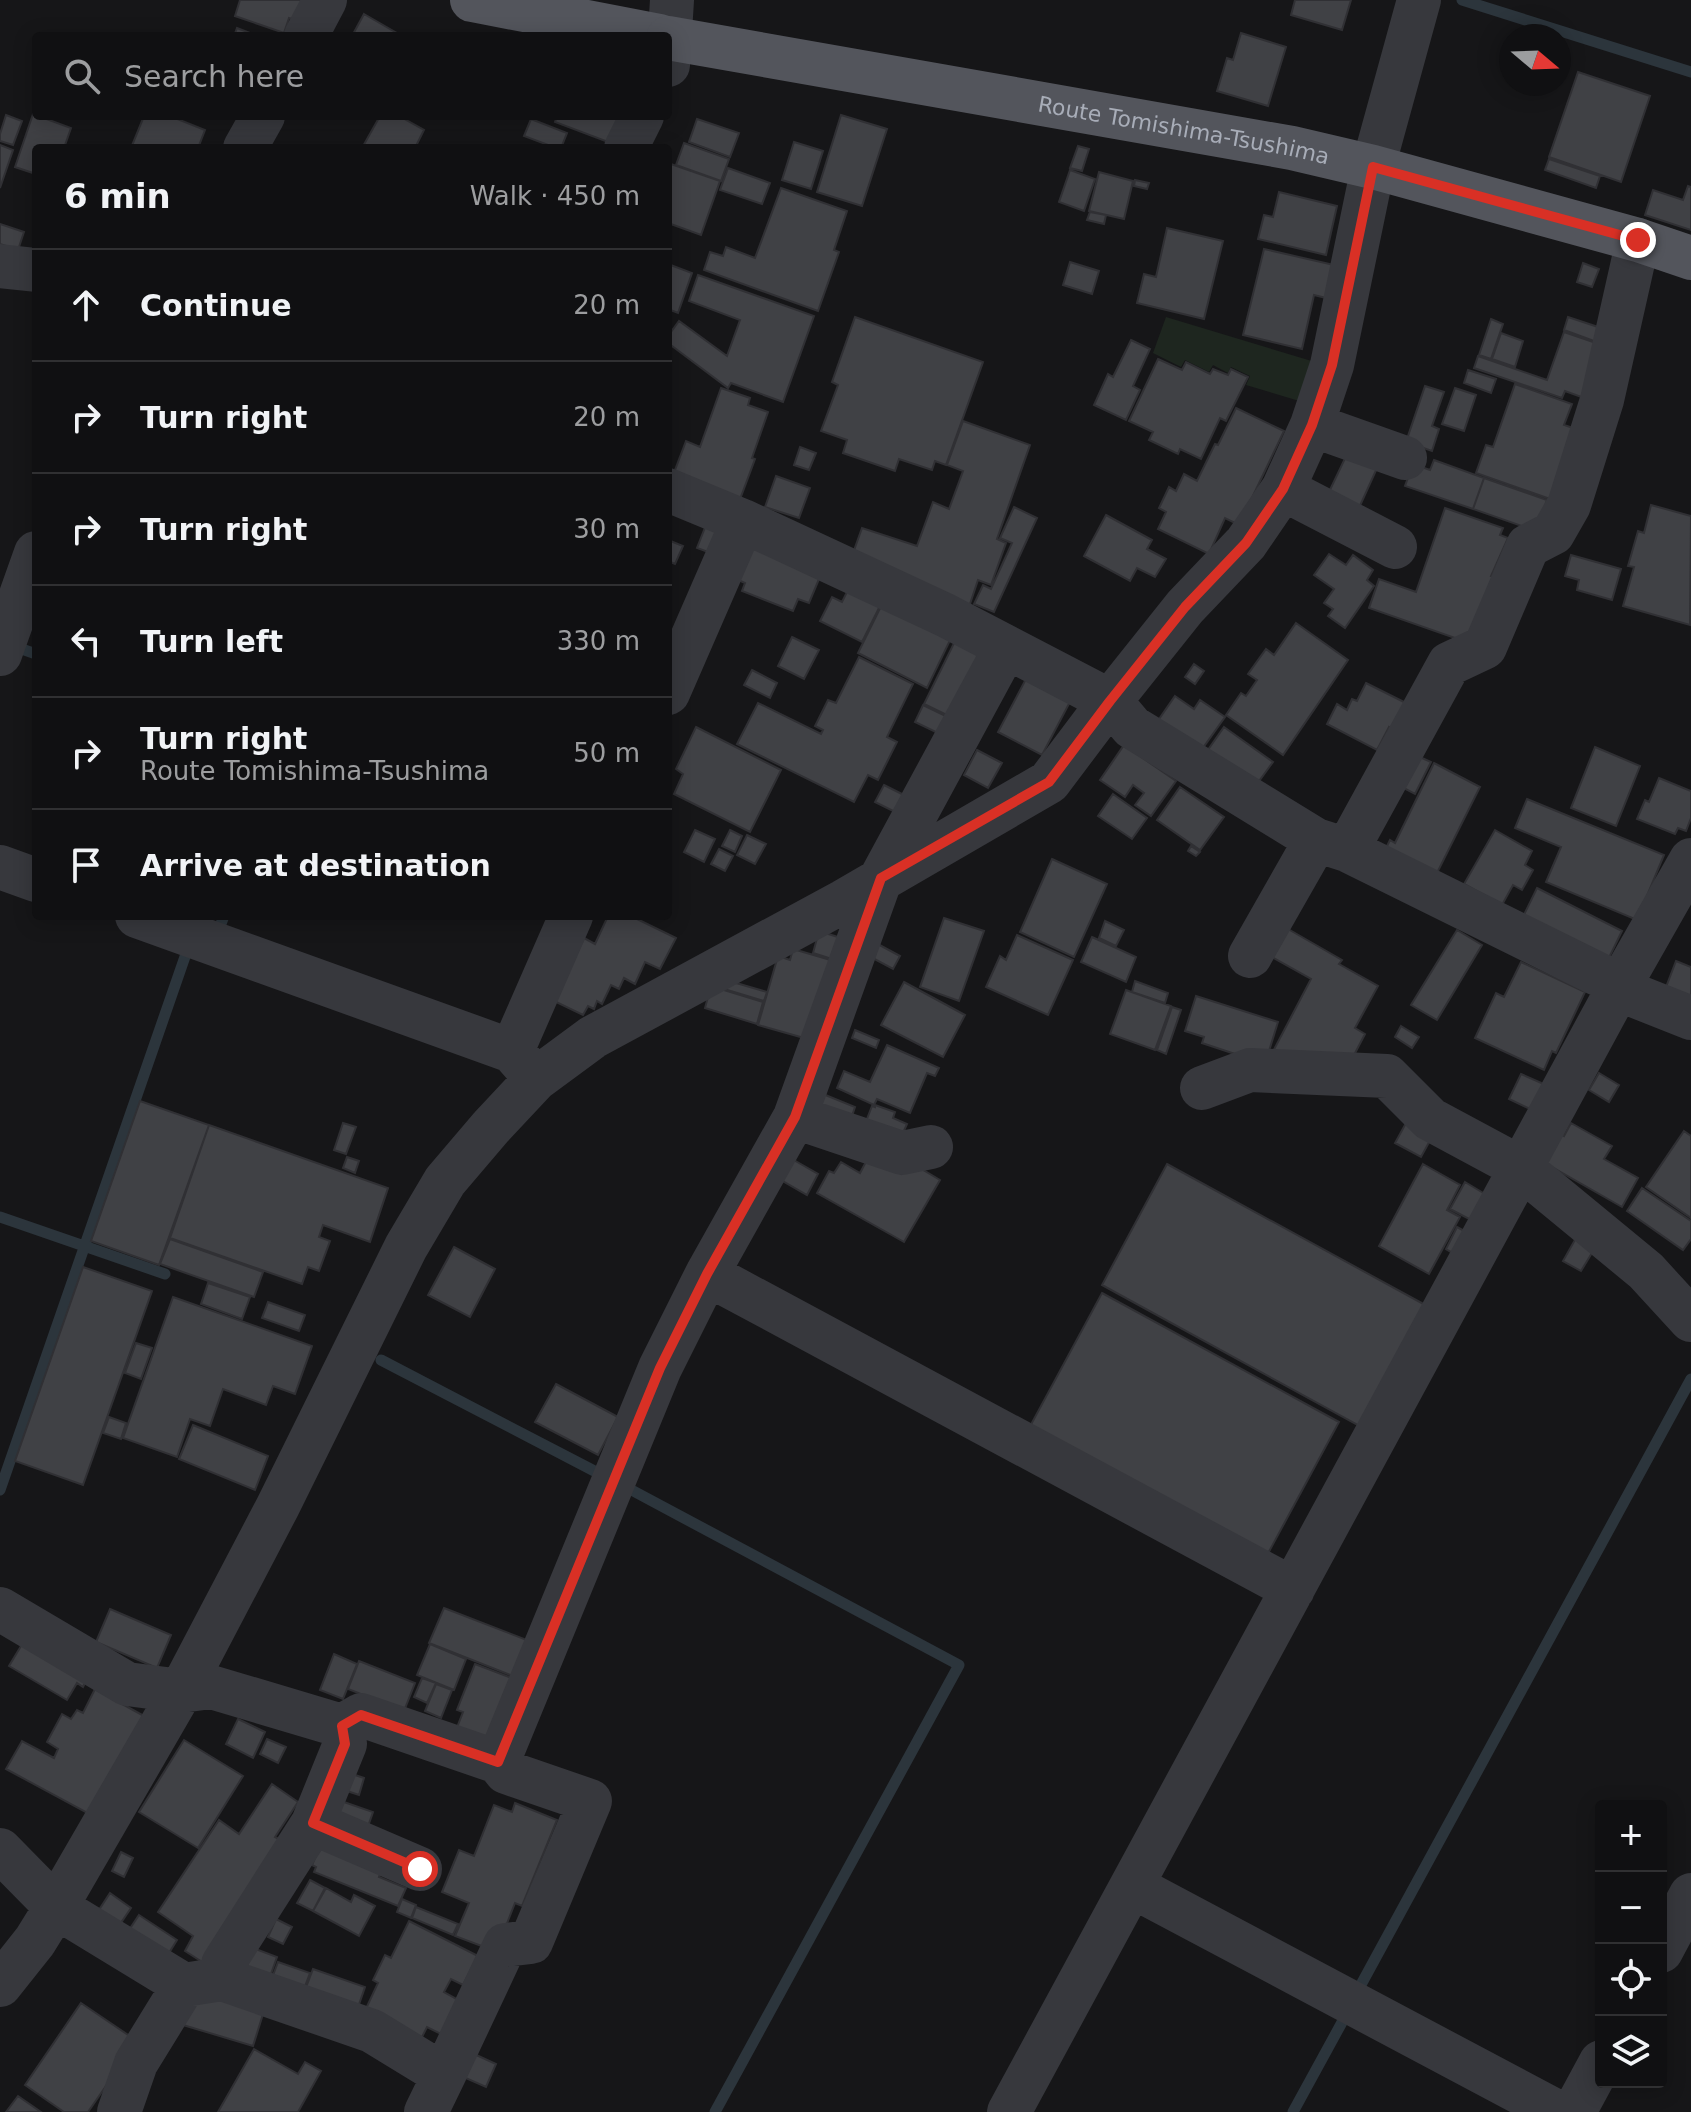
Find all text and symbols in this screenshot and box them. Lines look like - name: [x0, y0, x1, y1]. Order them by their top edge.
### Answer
- north arrow: [1499, 24, 1571, 96]
- search box: [32, 32, 672, 120]
- icon: search: [60, 54, 104, 98]
- text: Search here: [124, 59, 304, 94]
- street label: Route Tomishima-Tsushima: [1036, 91, 1332, 169]
- text: 6 min: [64, 176, 171, 216]
- text: Walk · 450 m: [470, 181, 640, 211]
- route end: [1620, 222, 1656, 258]
- icon: ahead: [64, 283, 108, 327]
- text: Continue: [140, 288, 292, 323]
- text: 20 m: [573, 290, 640, 320]
- icon: right: [64, 395, 108, 439]
- text: Turn right: [140, 400, 307, 435]
- text: 20 m: [573, 402, 640, 432]
- icon: right: [64, 507, 108, 551]
- text: Turn right: [140, 512, 307, 547]
- text: 30 m: [573, 514, 640, 544]
- icon: left: [64, 619, 108, 663]
- text: Turn left: [140, 624, 283, 659]
- text: 330 m: [557, 626, 640, 656]
- text: Turn right: [140, 721, 307, 756]
- icon: right: [64, 731, 108, 775]
- text: 50 m: [573, 738, 640, 768]
- text: Route Tomishima-Tsushima: [140, 756, 489, 786]
- icon: arrive: [64, 843, 108, 887]
- text: Arrive at destination: [140, 848, 491, 883]
- map controls: [1595, 1800, 1667, 2088]
- button: +: [1595, 1800, 1667, 1872]
- route start: [402, 1851, 438, 1887]
- button: −: [1595, 1872, 1667, 1944]
- button: locate: [1595, 1944, 1667, 2016]
- button: layers: [1595, 2016, 1667, 2088]

